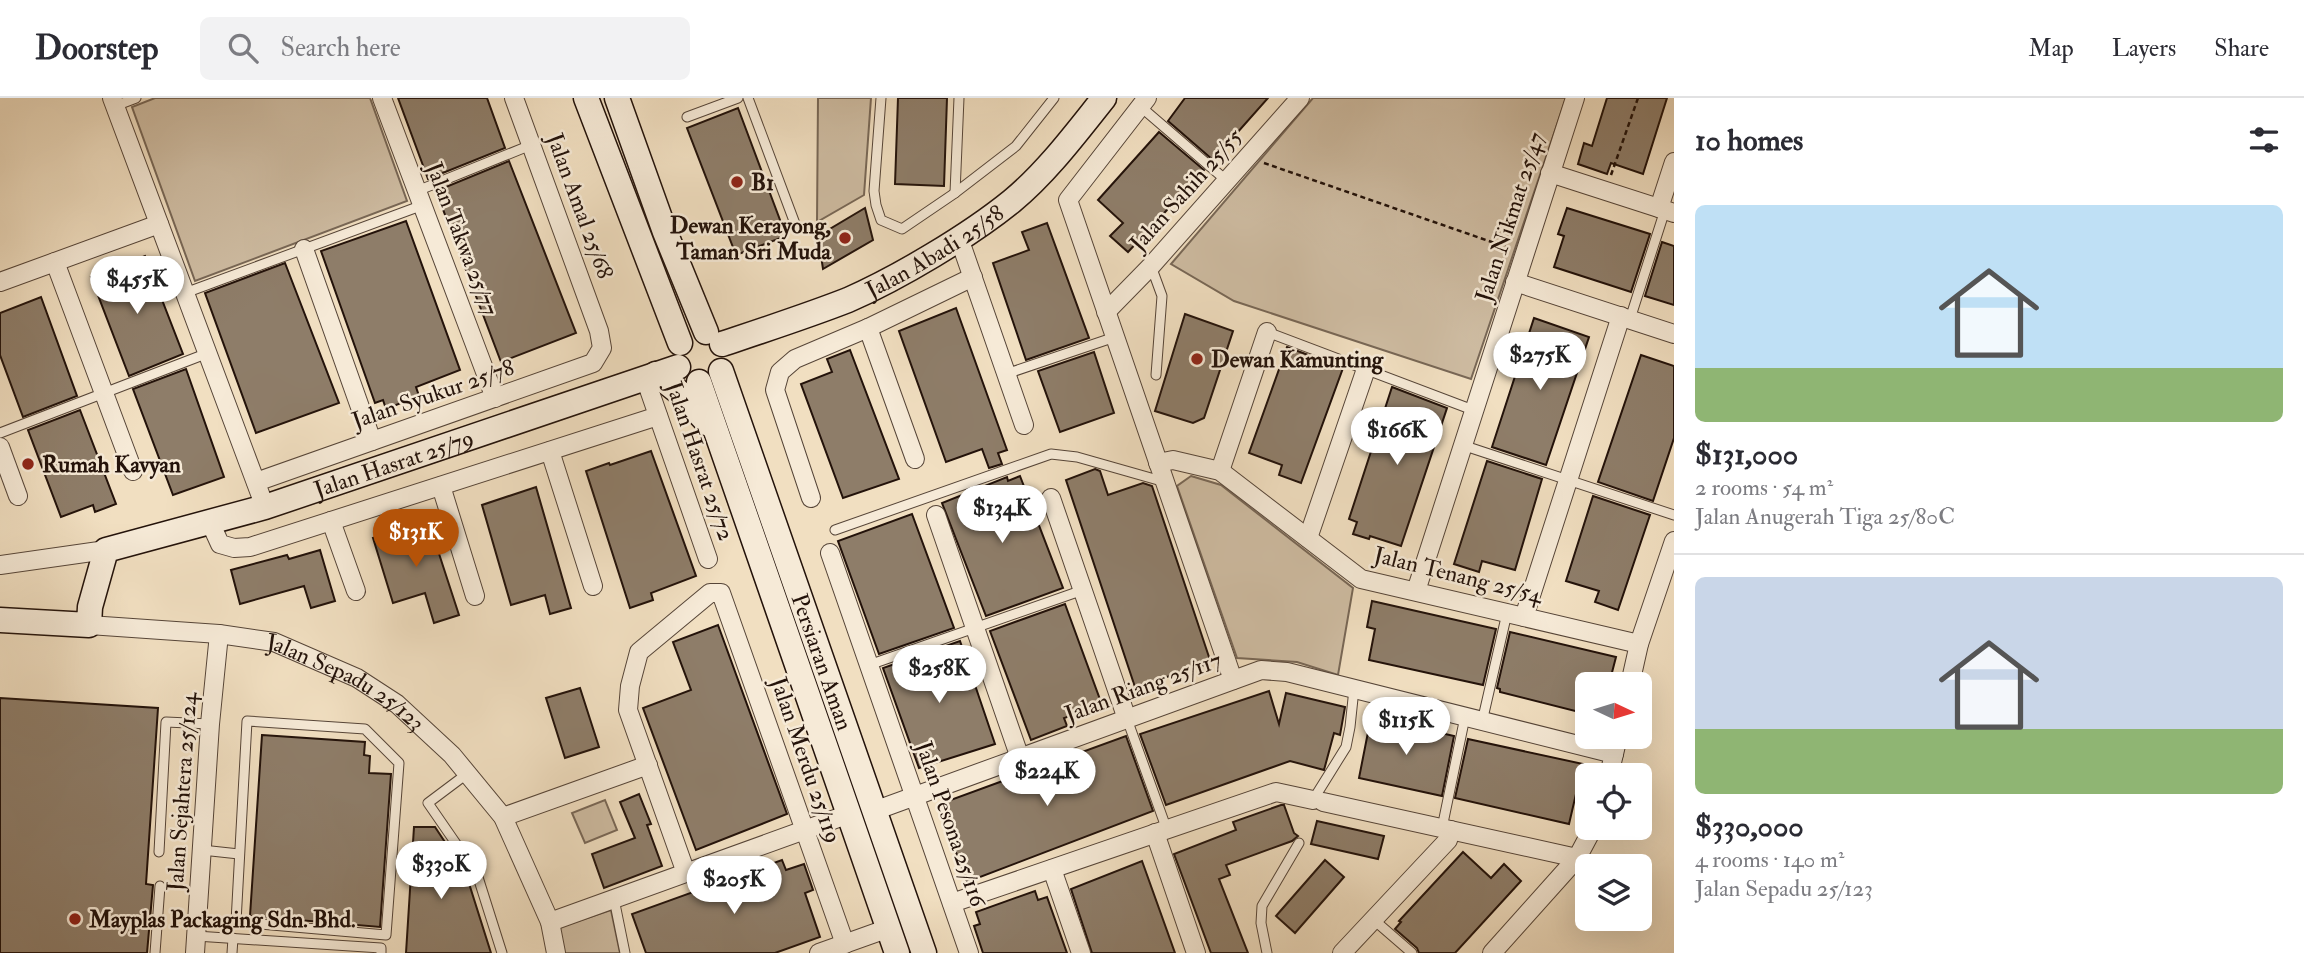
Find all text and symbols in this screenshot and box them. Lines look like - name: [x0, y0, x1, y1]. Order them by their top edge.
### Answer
- search box: [200, 17, 690, 80]
- text: Doorstep: [35, 28, 158, 69]
- icon: search: [224, 29, 262, 67]
- text: Search here: [280, 32, 401, 64]
- text: Map: [2029, 33, 2074, 64]
- text: Layers: [2112, 33, 2176, 64]
- text: Share: [2214, 33, 2269, 64]
- icon: filters: [2245, 121, 2283, 159]
- text: 10 homes: [1695, 122, 1803, 159]
- street label: Jalan Sahih 25/55: [1123, 123, 1249, 258]
- street label: Jalan Amal 25/68: [540, 128, 620, 283]
- street label: Jalan Nikmat 25/47: [1469, 128, 1551, 306]
- street label: Jalan Takwa 25/77: [419, 157, 505, 320]
- place label: B1: [751, 168, 774, 197]
- marker: B1: [729, 174, 745, 190]
- street label: Jalan Abadi 25/58: [860, 198, 1010, 305]
- place label: Dewan Kerayong, Taman Sri Muda: [670, 211, 833, 266]
- marker: Dewan Kerayong, Taman Sri Muda: [837, 230, 853, 246]
- icon: home: [1926, 250, 2052, 376]
- pin: $455K: [88, 256, 186, 316]
- text: $455K: [106, 264, 168, 293]
- pin: $275K: [1491, 332, 1589, 392]
- text: $275K: [1509, 340, 1571, 369]
- place label: Dewan Kamunting: [1211, 345, 1385, 375]
- marker: Dewan Kamunting: [1189, 351, 1205, 367]
- street label: Jalan Syukur 25/78: [347, 353, 518, 436]
- street label: Jalan Hasrat 25/72: [659, 377, 741, 544]
- pin: $166K: [1348, 408, 1446, 467]
- text: $166K: [1367, 415, 1427, 444]
- street label: Jalan Hasrat 25/79: [309, 423, 477, 504]
- text: $131,000: [1695, 436, 1798, 473]
- place label: Rumah Kavyan: [42, 450, 181, 480]
- marker: Rumah Kavyan: [20, 456, 36, 472]
- text: 2 rooms · 54 m²: [1695, 473, 1833, 502]
- pin: $134K: [953, 486, 1051, 545]
- text: $134K: [973, 493, 1031, 522]
- text: Jalan Anugerah Tiga 25/80C: [1695, 502, 1955, 531]
- pin: $131K: [367, 510, 465, 569]
- text: $131K: [389, 517, 443, 546]
- street label: Jalan Tenang 25/54: [1370, 540, 1547, 610]
- street label: Persiaran Aman: [785, 589, 860, 734]
- icon: home: [1926, 622, 2052, 748]
- street label: Jalan Sepadu 25/123: [264, 627, 431, 737]
- street label: Jalan Riang 25/117: [1060, 645, 1226, 729]
- pin: $258K: [890, 646, 988, 705]
- text: $258K: [908, 653, 970, 682]
- street label: Jalan Merdu 25/119: [764, 672, 848, 847]
- north arrow: [1575, 672, 1652, 749]
- map controls: [1575, 672, 1652, 931]
- street label: Jalan Sejahtera 25/124: [161, 690, 204, 893]
- pin: $115K: [1357, 698, 1455, 757]
- text: $115K: [1378, 705, 1434, 734]
- street label: Jalan Pesona 25/116: [909, 736, 993, 912]
- pin: $224K: [998, 748, 1096, 808]
- text: $224K: [1015, 756, 1079, 785]
- button: locate: [1575, 763, 1652, 840]
- text: $330,000: [1695, 808, 1804, 845]
- pin: $330K: [392, 842, 490, 901]
- text: 4 rooms · 140 m²: [1695, 845, 1844, 874]
- text: $330K: [412, 849, 470, 878]
- button: layers: [1575, 854, 1652, 931]
- pin: $205K: [685, 856, 783, 916]
- text: $205K: [703, 864, 765, 893]
- text: Jalan Sepadu 25/123: [1695, 874, 1873, 903]
- place label: Mayplas Packaging Sdn. Bhd.: [88, 905, 355, 935]
- marker: Mayplas Packaging Sdn. Bhd.: [67, 911, 83, 927]

